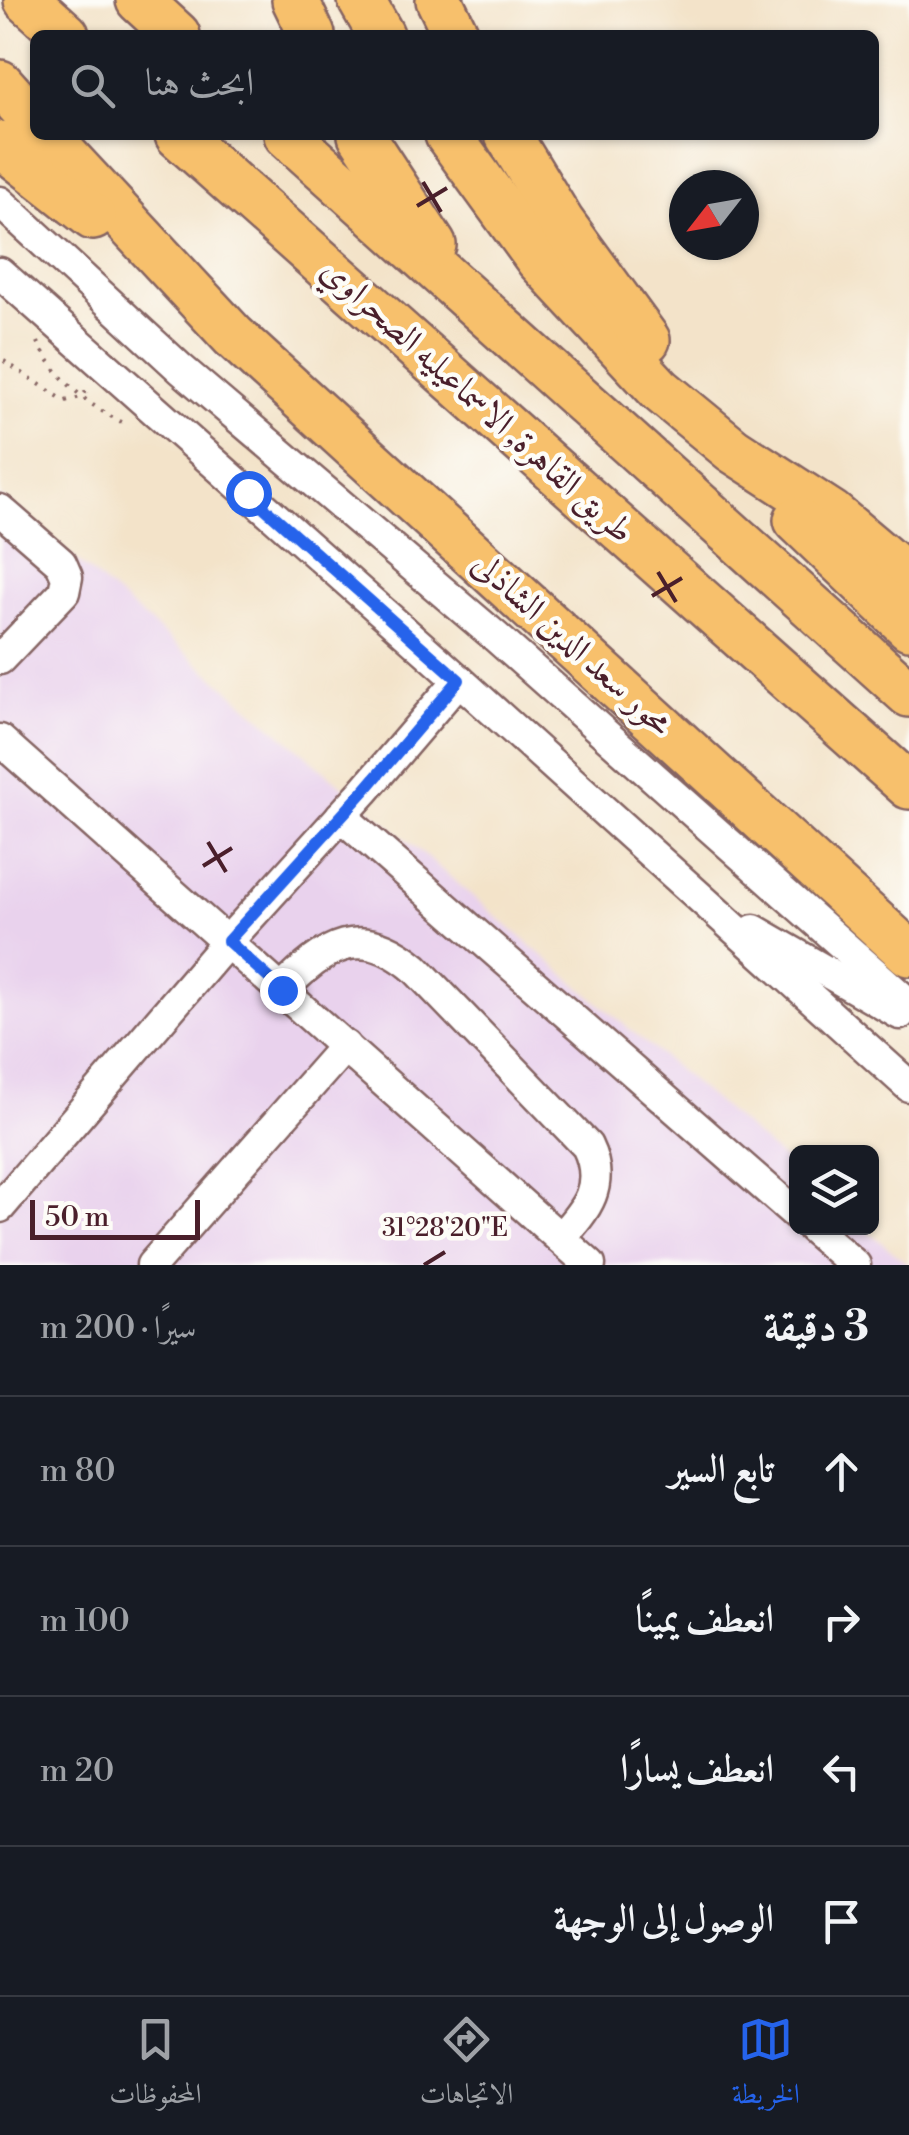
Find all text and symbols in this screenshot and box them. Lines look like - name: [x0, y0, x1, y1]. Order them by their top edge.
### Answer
- search box: [30, 30, 879, 140]
- icon: search: [65, 58, 120, 113]
- text: ابحث هنا: [145, 60, 254, 107]
- north arrow: [669, 170, 759, 260]
- street label: طريق القاهرة, الاسماعيليه الصحراوي: [308, 249, 642, 557]
- route start: [226, 471, 272, 517]
- street label: محور سعد الدين الشاذلى: [463, 543, 681, 745]
- route end: [260, 968, 306, 1014]
- map controls: [789, 1145, 879, 1235]
- button: layers: [789, 1145, 879, 1235]
- scale bar: [30, 1195, 200, 1240]
- text: 50 m: [45, 1200, 109, 1235]
- text: 31°28'20"E: [382, 1213, 508, 1244]
- text: 3 دقيقة: [764, 1301, 869, 1354]
- text: سيرًا · 200 m: [40, 1308, 197, 1348]
- icon: ahead: [814, 1444, 869, 1499]
- text: تابع السير: [669, 1446, 774, 1493]
- text: 80 m: [40, 1451, 115, 1491]
- icon: right: [814, 1594, 869, 1649]
- text: انعطف يمينًا: [636, 1596, 774, 1643]
- text: 100 m: [40, 1601, 130, 1641]
- icon: left: [814, 1744, 869, 1799]
- text: انعطف يسارًا: [620, 1746, 774, 1793]
- text: 20 m: [40, 1751, 114, 1791]
- icon: arrive: [814, 1894, 869, 1949]
- text: الوصول إلى الوجهة: [554, 1896, 774, 1943]
- tab: المحفوظات: [109, 2012, 201, 2121]
- tab: الاتجاهات: [420, 2012, 513, 2121]
- tab: الخريطة: [732, 2012, 800, 2121]

